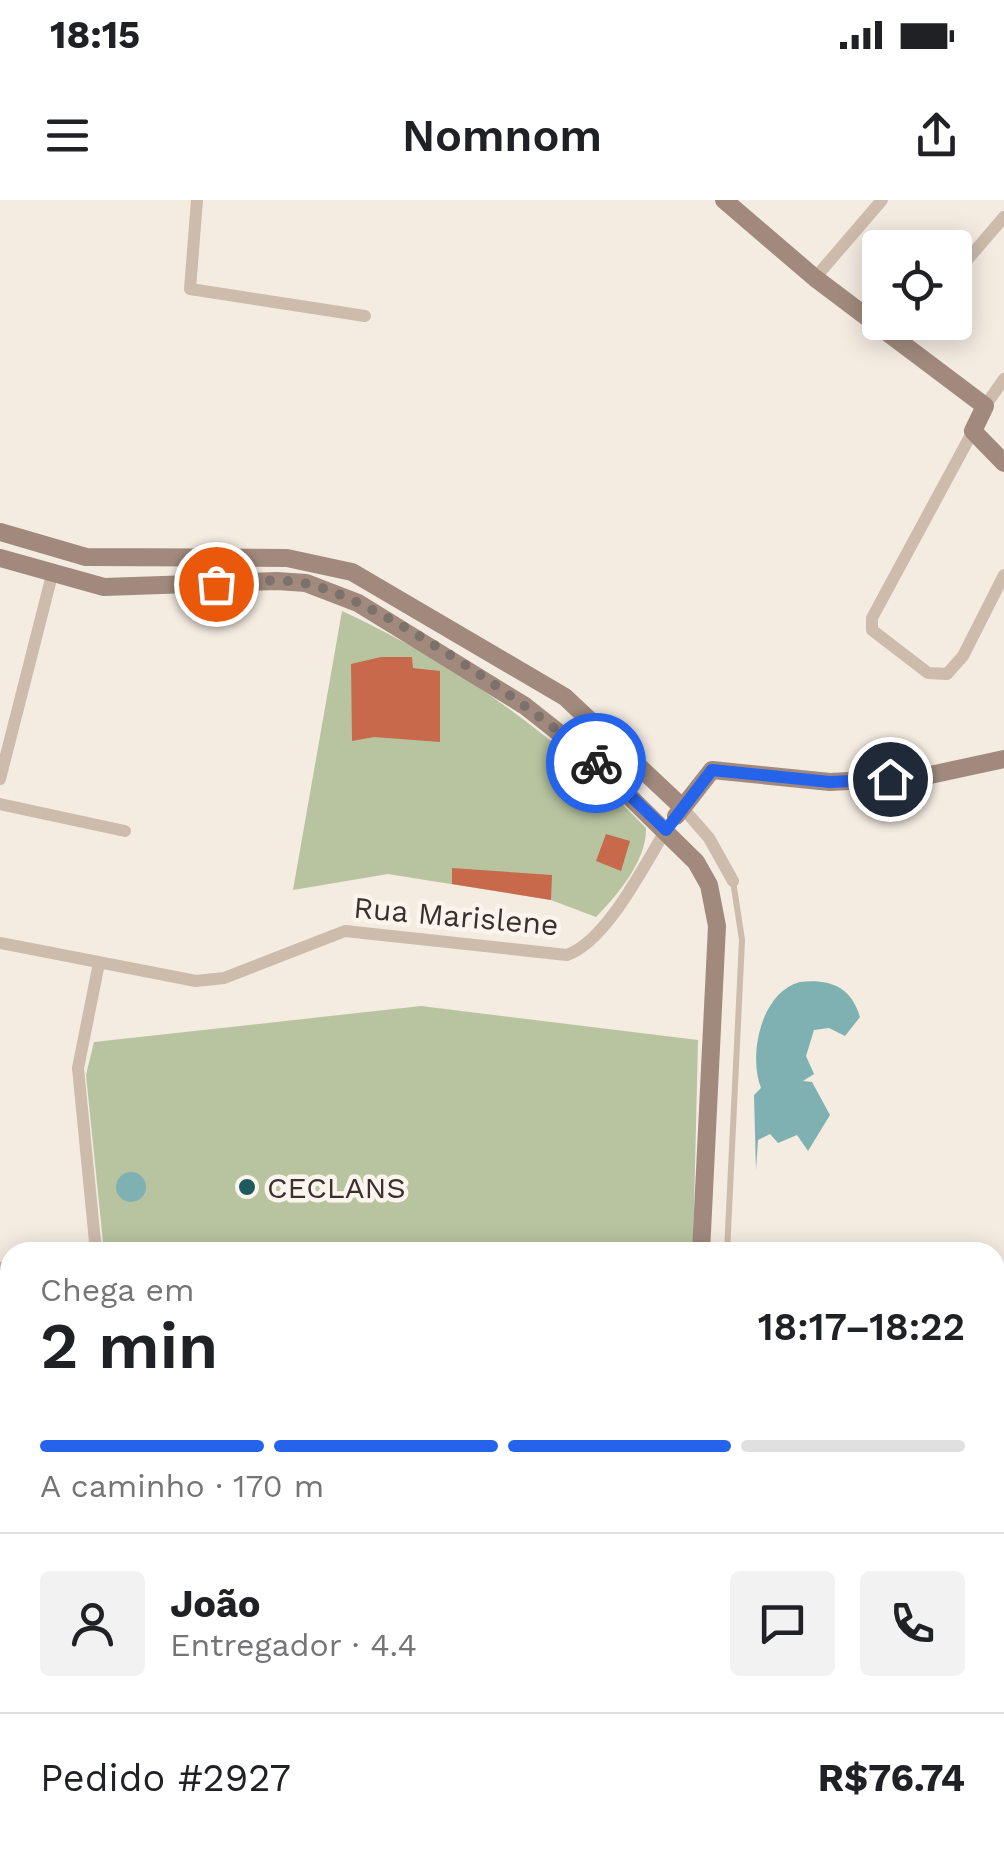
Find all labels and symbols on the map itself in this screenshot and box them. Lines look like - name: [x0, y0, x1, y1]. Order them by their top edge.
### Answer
- pin: [174, 542, 259, 627]
- courier: [546, 713, 646, 813]
- pin: [848, 737, 933, 822]
- street label: Rua Marislene: [352, 890, 560, 942]
- place label: CECLANS: [267, 1170, 406, 1205]
- marker: CECLANS: [236, 1176, 258, 1198]

